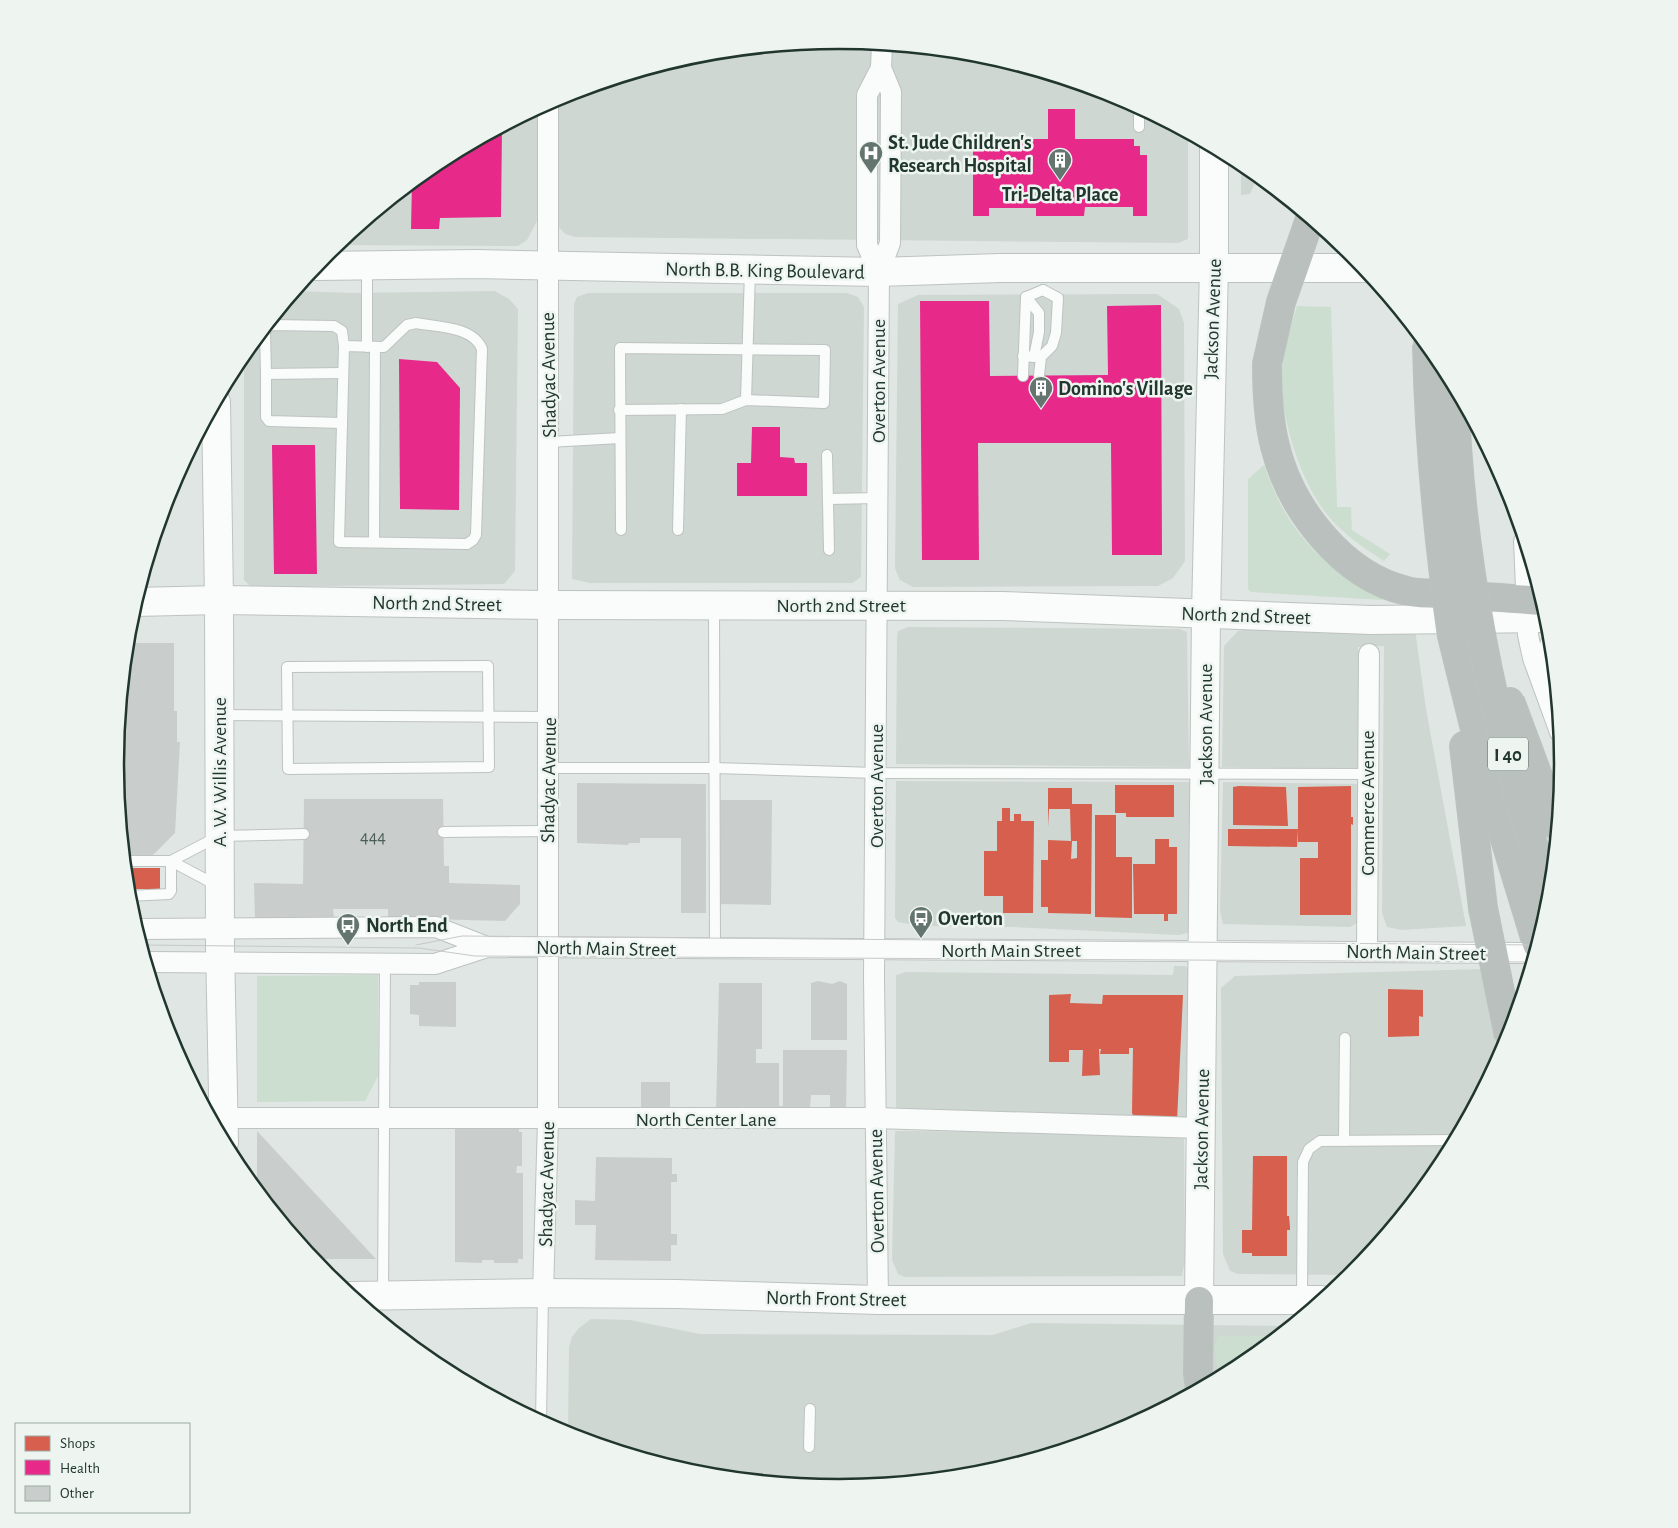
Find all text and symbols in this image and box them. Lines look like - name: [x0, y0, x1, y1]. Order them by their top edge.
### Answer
- place label: St. Jude Children's Research Hospital: [888, 133, 1032, 176]
- hospital icon: St. Jude Children's Research Hospital: [858, 140, 884, 174]
- building icon: Tri-Delta Place: [1047, 147, 1073, 181]
- place label: Tri-Delta Place: [1002, 185, 1118, 205]
- street label: Jackson Avenue: [1201, 258, 1225, 380]
- street label: North B.B. King Boulevard: [665, 259, 865, 283]
- street label: Shadyac Avenue: [538, 312, 560, 438]
- street label: Overton Avenue: [869, 319, 889, 443]
- building icon: Domino's Village: [1028, 375, 1054, 409]
- place label: Domino's Village: [1058, 379, 1193, 399]
- street label: North 2nd Street: [372, 593, 503, 615]
- street label: North 2nd Street: [776, 596, 906, 616]
- street label: North 2nd Street: [1181, 604, 1312, 628]
- street label: Jackson Avenue: [1196, 664, 1216, 784]
- street label: A. W. Willis Avenue: [210, 697, 230, 847]
- street label: Shadyac Avenue: [538, 717, 560, 843]
- street label: Overton Avenue: [867, 724, 887, 848]
- street label: Commerce Avenue: [1358, 730, 1378, 876]
- road number: I 40: [1488, 738, 1528, 771]
- house number: 444: [360, 829, 386, 847]
- bus stop icon: Overton: [908, 905, 934, 939]
- place label: Overton: [938, 909, 1003, 929]
- bus stop icon: North End: [335, 912, 361, 946]
- place label: North End: [366, 916, 448, 936]
- street label: North Main Street: [536, 938, 677, 960]
- street label: North Main Street: [941, 941, 1082, 961]
- street label: North Main Street: [1346, 942, 1487, 964]
- street label: Jackson Avenue: [1191, 1068, 1213, 1190]
- street label: North Center Lane: [636, 1110, 776, 1130]
- street label: Shadyac Avenue: [536, 1121, 558, 1247]
- street label: Overton Avenue: [866, 1129, 888, 1253]
- street label: North Front Street: [766, 1288, 907, 1310]
- legend: [15, 1423, 190, 1513]
- text: Shops: [60, 1436, 95, 1451]
- text: Health: [60, 1461, 100, 1476]
- text: Other: [60, 1486, 94, 1501]

